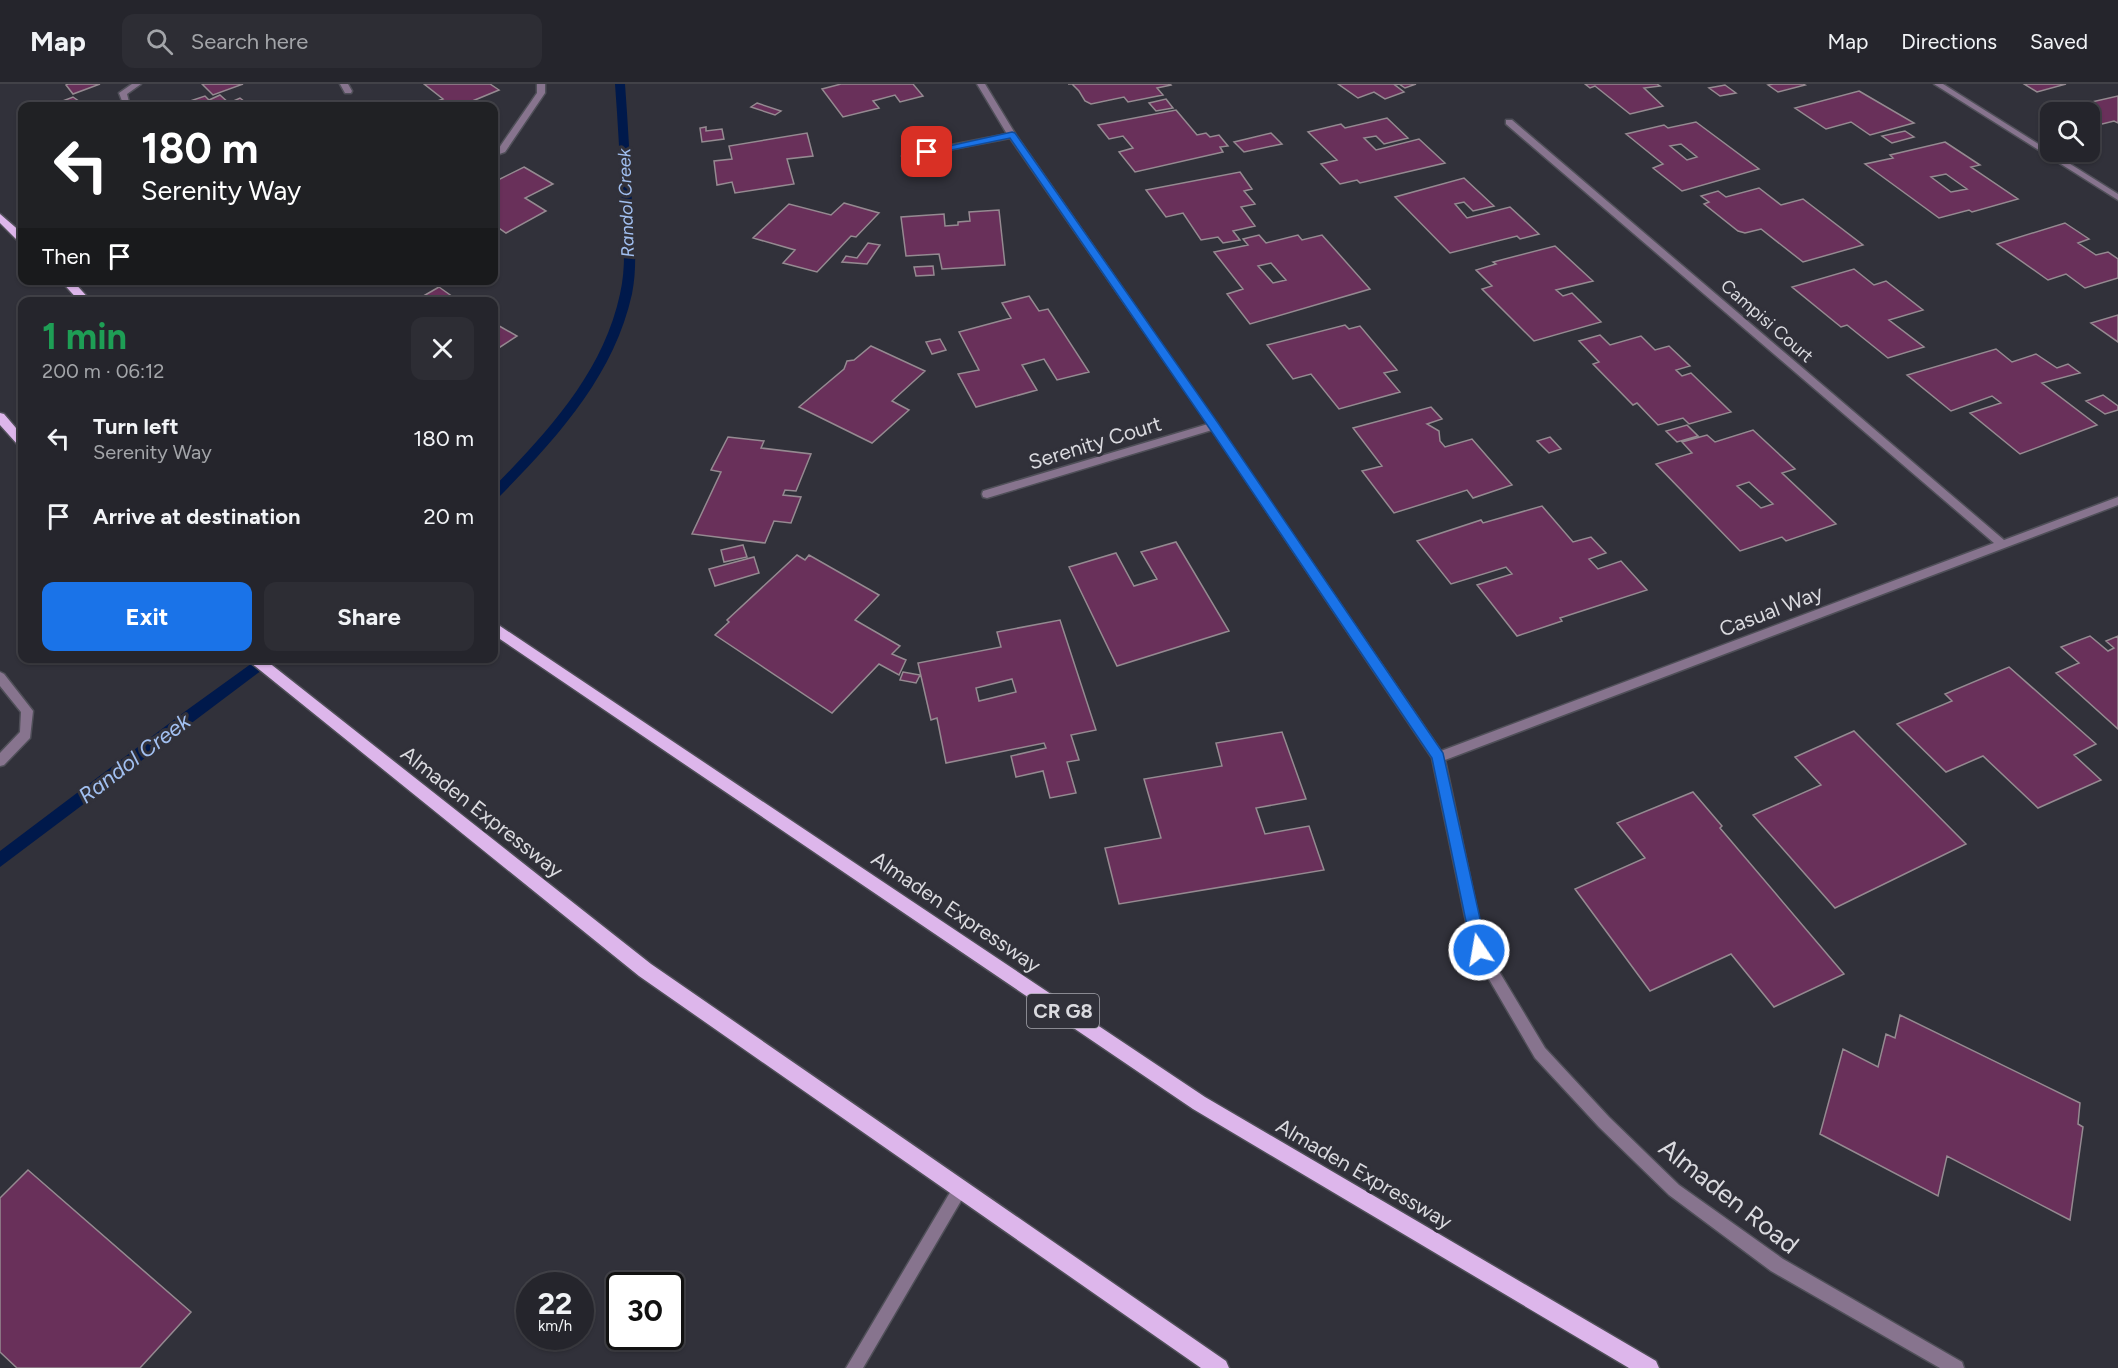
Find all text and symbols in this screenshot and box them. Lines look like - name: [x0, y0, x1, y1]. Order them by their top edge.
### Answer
- search box: [122, 14, 542, 68]
- text: Map: [30, 24, 86, 58]
- icon: search: [143, 25, 176, 58]
- text: Search here: [191, 28, 308, 55]
- text: Map: [1827, 29, 1868, 54]
- text: Directions: [1901, 29, 1997, 54]
- text: Saved: [2030, 29, 2088, 54]
- map controls: [2040, 102, 2100, 162]
- button: search: [2040, 102, 2100, 162]
- text: 180 m: [141, 123, 258, 174]
- icon: left: [42, 126, 120, 204]
- pin: [901, 126, 952, 177]
- icon: arrive: [910, 135, 943, 168]
- water label: Randol Creek: [613, 147, 639, 258]
- text: Serenity Way: [141, 174, 301, 207]
- icon: arrive: [103, 240, 136, 273]
- text: Then: [42, 243, 91, 270]
- street label: Campisi Court: [1716, 275, 1818, 367]
- text: 1 min: [42, 315, 127, 358]
- button: close: [411, 317, 474, 380]
- text: 200 m · 06:12: [42, 359, 164, 383]
- street label: Serenity Court: [1025, 410, 1164, 475]
- text: Turn left: [93, 413, 179, 440]
- icon: left: [42, 422, 75, 455]
- text: 180 m: [413, 425, 474, 452]
- text: Serenity Way: [93, 440, 212, 464]
- icon: arrive: [42, 500, 75, 533]
- text: Arrive at destination: [93, 503, 301, 530]
- text: 20 m: [423, 503, 474, 530]
- street label: Casual Way: [1716, 579, 1826, 642]
- button: Exit: [42, 582, 252, 651]
- button: Share: [264, 582, 474, 651]
- water label: Randol Creek: [73, 707, 197, 809]
- street label: Almaden Expressway: [396, 741, 568, 883]
- street label: Almaden Expressway: [867, 846, 1046, 978]
- position arrow: [1447, 918, 1511, 982]
- road number: CR G8: [1027, 994, 1099, 1028]
- street label: Almaden Expressway: [1272, 1113, 1457, 1234]
- street label: Almaden Road: [1653, 1131, 1805, 1261]
- speed limit sign: 30: [606, 1272, 684, 1350]
- text: 22: [538, 1285, 572, 1322]
- text: km/h: [538, 1317, 572, 1335]

